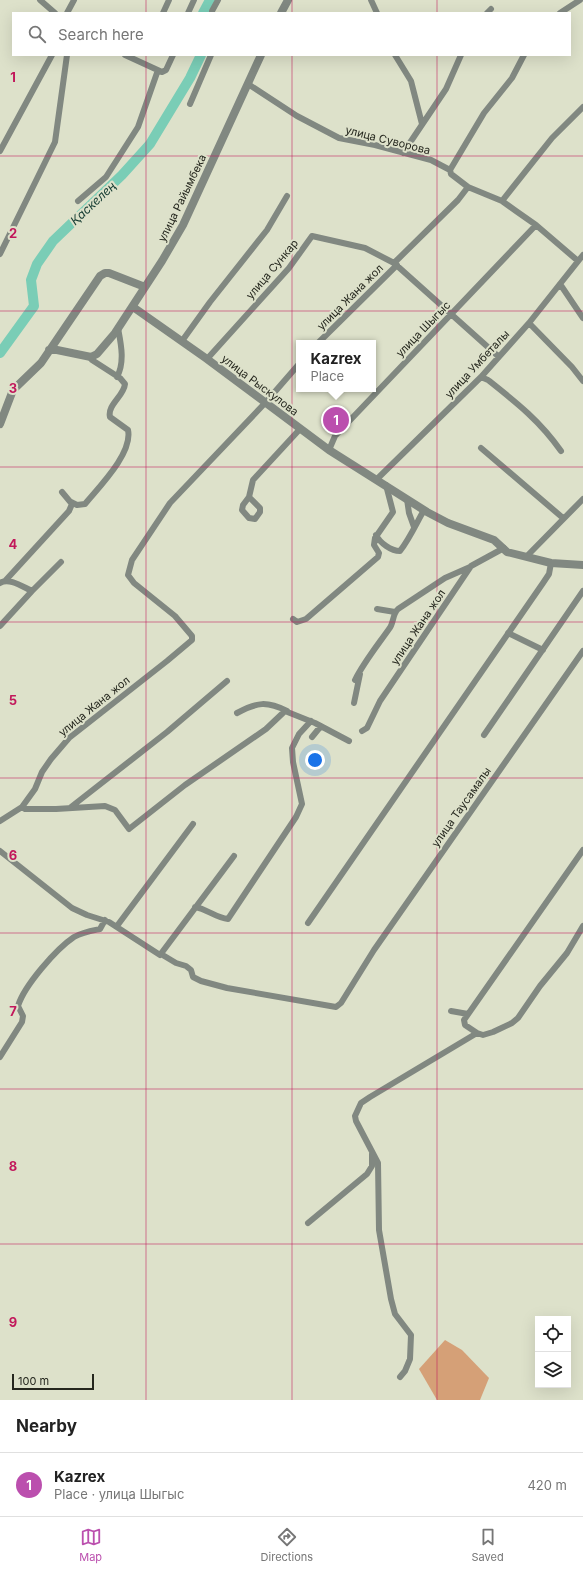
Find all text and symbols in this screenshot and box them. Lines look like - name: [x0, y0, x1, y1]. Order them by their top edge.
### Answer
- search box: [12, 12, 571, 56]
- icon: search: [26, 23, 48, 45]
- text: Search here: [58, 25, 144, 44]
- text: 1: [10, 69, 16, 85]
- street label: улица Суворова: [344, 123, 432, 157]
- street label: улица Райымбека: [155, 152, 209, 244]
- water label: Қаскелең: [67, 178, 119, 228]
- text: 2: [9, 225, 17, 241]
- street label: улица Сункар: [243, 236, 301, 302]
- street label: улица Жана жол: [314, 261, 386, 333]
- street label: улица Шыгыс: [393, 298, 453, 360]
- street label: улица Умбеталы: [442, 327, 512, 401]
- popup: [296, 340, 376, 392]
- text: Kazrex: [310, 349, 362, 368]
- street label: улица Рыскулова: [219, 352, 301, 418]
- text: Place: [310, 368, 344, 384]
- text: 3: [9, 380, 17, 396]
- pin: 1: [323, 405, 349, 435]
- text: 4: [9, 536, 18, 552]
- street label: улица Жана жол: [388, 587, 448, 667]
- street label: улица Жана жол: [55, 673, 133, 739]
- text: 5: [9, 692, 17, 708]
- your location: [305, 750, 325, 770]
- street label: улица Таусамалы: [428, 764, 494, 850]
- text: 6: [9, 847, 17, 863]
- text: 7: [9, 1003, 17, 1019]
- text: 8: [9, 1158, 17, 1174]
- text: 9: [9, 1314, 17, 1330]
- map controls: [535, 1316, 571, 1388]
- button: locate: [535, 1316, 571, 1352]
- button: layers: [535, 1352, 571, 1388]
- scale bar: [12, 1372, 94, 1391]
- text: 100 m: [18, 1374, 49, 1388]
- text: Nearby: [16, 1416, 77, 1436]
- text: Kazrex: [54, 1467, 105, 1486]
- text: 1: [26, 1477, 32, 1493]
- text: 420 m: [527, 1477, 567, 1493]
- text: Place · улица Шыгыс: [54, 1486, 184, 1502]
- tab: Map: [79, 1526, 102, 1564]
- tab: Directions: [261, 1526, 313, 1564]
- tab: Saved: [472, 1526, 504, 1564]

